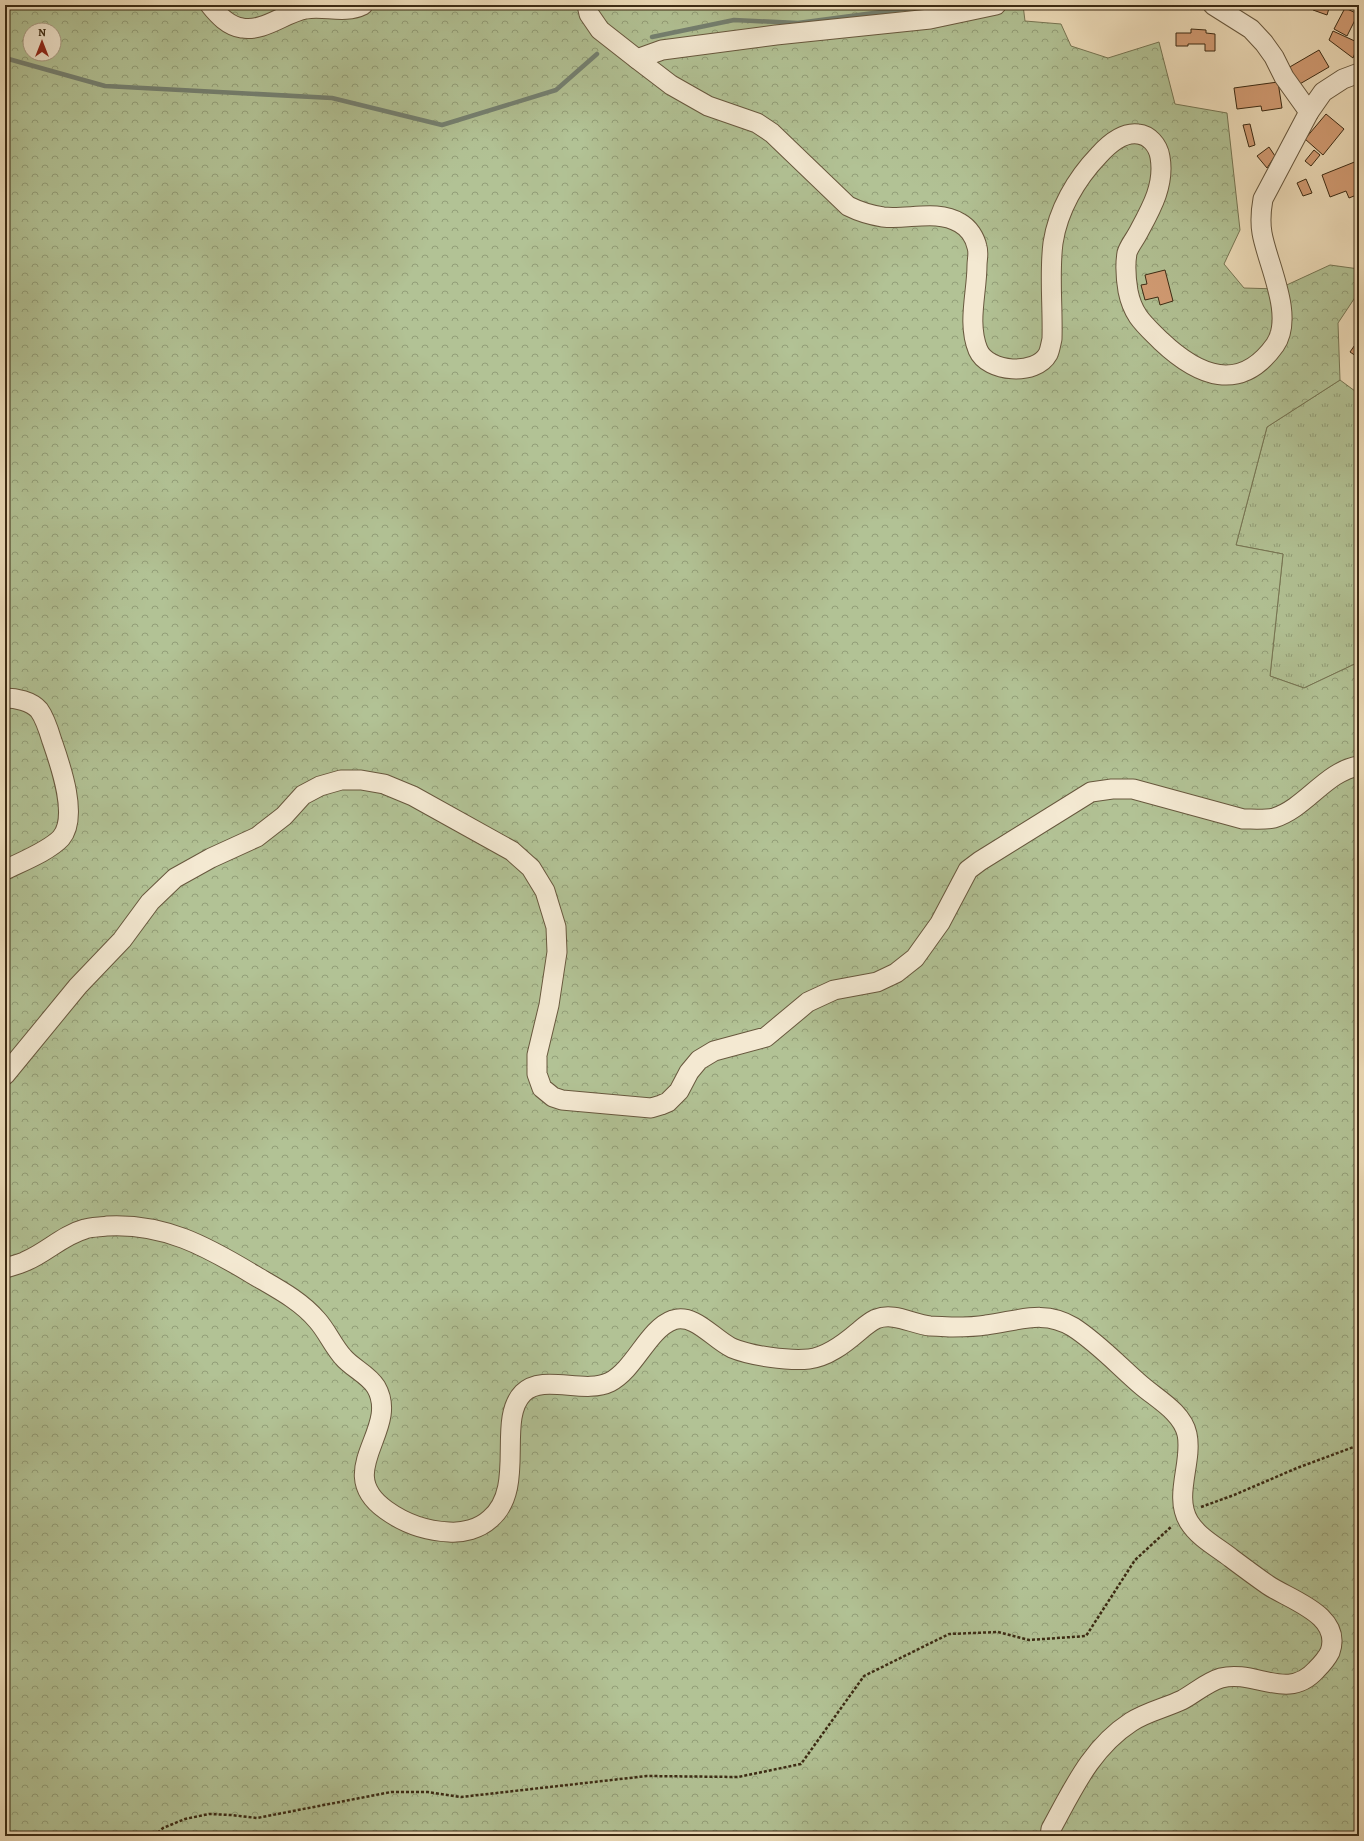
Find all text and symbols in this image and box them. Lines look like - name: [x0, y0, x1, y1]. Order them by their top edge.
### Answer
- north arrow: [22, 22, 62, 62]
- text: N: [38, 25, 46, 40]

